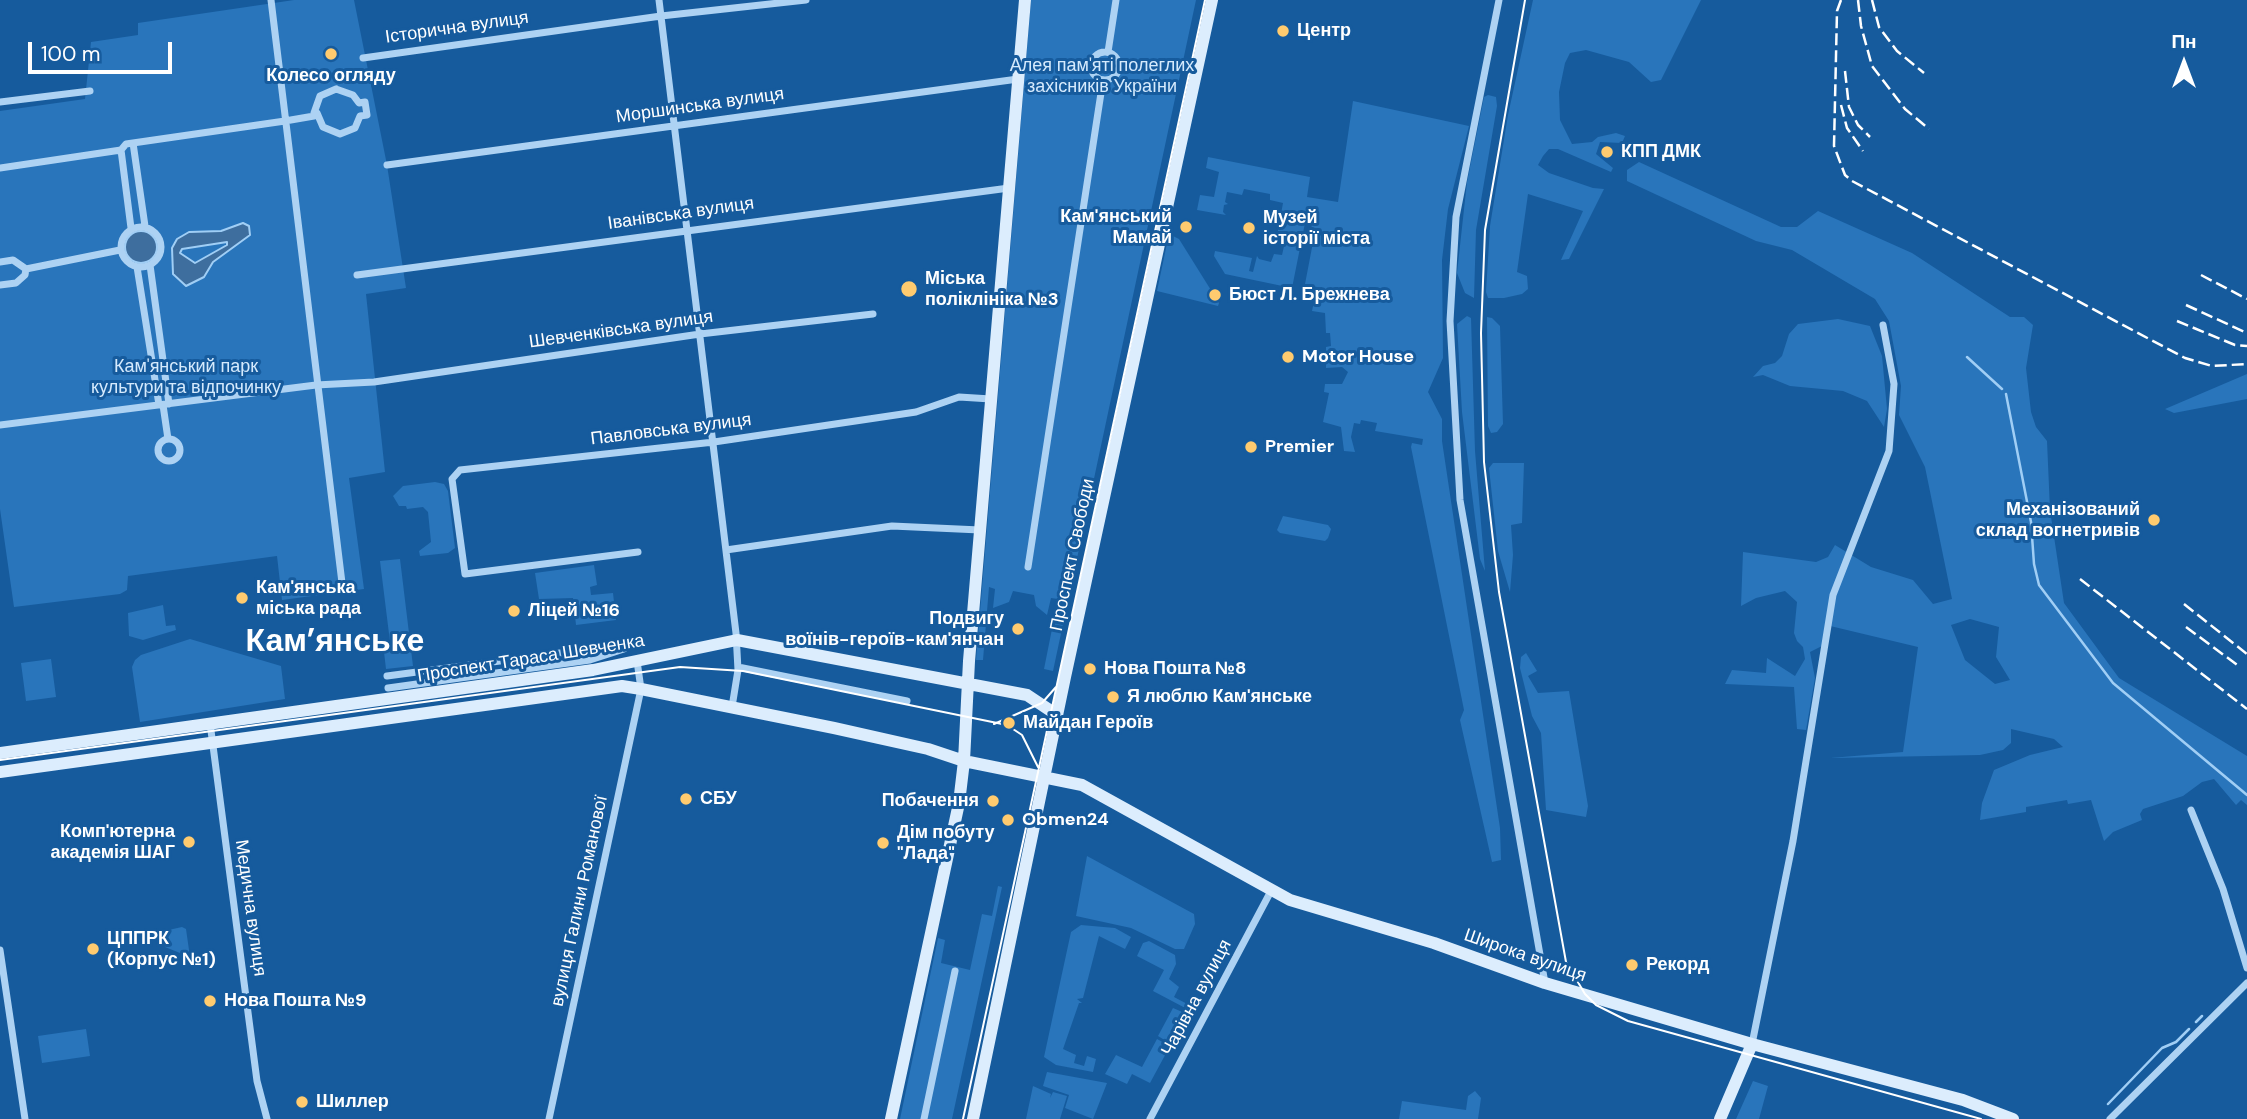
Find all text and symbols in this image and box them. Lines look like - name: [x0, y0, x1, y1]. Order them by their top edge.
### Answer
- street label: Історична вулиця: [384, 7, 530, 49]
- place label: Центр: [1297, 20, 1351, 42]
- marker: Центр: [1275, 23, 1291, 39]
- scale bar: [32, 28, 175, 72]
- north arrow: [2149, 28, 2219, 98]
- text: Пн: [2171, 29, 2197, 54]
- text: 100 m: [41, 40, 101, 68]
- marker: Колесо огляду: [323, 46, 339, 62]
- park label: Алея пам'яті полеглих захісників України: [1010, 55, 1194, 98]
- place label: Колесо огляду: [266, 65, 396, 87]
- street label: Моршинська вулиця: [615, 84, 785, 128]
- place label: КПП ДМК: [1621, 141, 1701, 163]
- marker: КПП ДМК: [1599, 144, 1615, 160]
- street label: Іванівська вулиця: [606, 193, 756, 235]
- place label: Кам'янський Мамай: [1060, 206, 1172, 248]
- place label: Музей історії міста: [1263, 207, 1370, 249]
- marker: Кам'янський Мамай: [1178, 219, 1194, 235]
- marker: Музей історії міста: [1241, 220, 1257, 236]
- place label: Міська поліклініка №3: [925, 268, 1059, 310]
- marker: Міська поліклініка №3: [899, 279, 919, 299]
- place label: Бюст Л. Брежнева: [1229, 284, 1390, 306]
- marker: Бюст Л. Брежнева: [1207, 287, 1223, 303]
- street label: Шевченківська вулиця: [528, 306, 714, 354]
- place label: Motor House: [1302, 346, 1414, 368]
- marker: Motor House: [1280, 349, 1296, 365]
- park label: Кам'янський парк культури та відпочинку: [91, 356, 281, 398]
- street label: Павловська вулиця: [589, 409, 753, 451]
- place label: Premier: [1265, 436, 1334, 458]
- marker: Premier: [1243, 439, 1259, 455]
- street label: Проспект Свободи: [1046, 477, 1100, 633]
- place label: Механізований склад вогнетривів: [1976, 499, 2140, 542]
- marker: Механізований склад вогнетривів: [2146, 512, 2162, 528]
- place label: Кам'янська міська рада: [256, 577, 361, 620]
- marker: Кам'янська міська рада: [234, 590, 250, 606]
- place label: Ліцей №16: [528, 600, 620, 622]
- marker: Ліцей №16: [506, 603, 522, 619]
- place label: Подвигу воїнів-героїв-кам'янчан: [785, 608, 1004, 650]
- marker: Подвигу воїнів-героїв-кам'янчан: [1010, 621, 1026, 637]
- district label: Кам’янське: [246, 624, 424, 662]
- street label: Проспект Тараса Шевченка: [416, 630, 646, 688]
- place label: Нова Пошта №8: [1104, 658, 1247, 680]
- marker: Нова Пошта №8: [1082, 661, 1098, 677]
- place label: Я люблю Кам'янське: [1127, 686, 1312, 708]
- marker: Я люблю Кам'янське: [1105, 689, 1121, 705]
- place label: Майдан Героїв: [1023, 712, 1153, 734]
- marker: Майдан Героїв: [1001, 715, 1017, 731]
- place label: СБУ: [700, 788, 737, 810]
- place label: Побачення: [882, 790, 979, 812]
- marker: СБУ: [678, 791, 694, 807]
- marker: Побачення: [985, 793, 1001, 809]
- street label: вулиця Галини Романової: [547, 794, 613, 1008]
- place label: Obmen24: [1022, 809, 1109, 831]
- marker: Obmen24: [1000, 812, 1016, 828]
- place label: Комп'ютерна академія ШАГ: [50, 821, 175, 864]
- place label: Дім побуту "Лада": [897, 822, 995, 864]
- marker: Комп'ютерна академія ШАГ: [181, 834, 197, 850]
- marker: Дім побуту "Лада": [875, 835, 891, 851]
- street label: Медична вулиця: [230, 838, 270, 978]
- street label: Широка вулиця: [1461, 925, 1589, 987]
- place label: ЦППРК (Корпус №1): [107, 928, 216, 970]
- street label: Чарівна вулиця: [1157, 936, 1237, 1060]
- marker: ЦППРК (Корпус №1): [85, 941, 101, 957]
- place label: Рекорд: [1646, 954, 1709, 976]
- marker: Рекорд: [1624, 957, 1640, 973]
- place label: Нова Пошта №9: [224, 990, 367, 1012]
- marker: Нова Пошта №9: [202, 993, 218, 1009]
- place label: Шиллер: [316, 1091, 389, 1113]
- marker: Шиллер: [294, 1094, 310, 1110]

